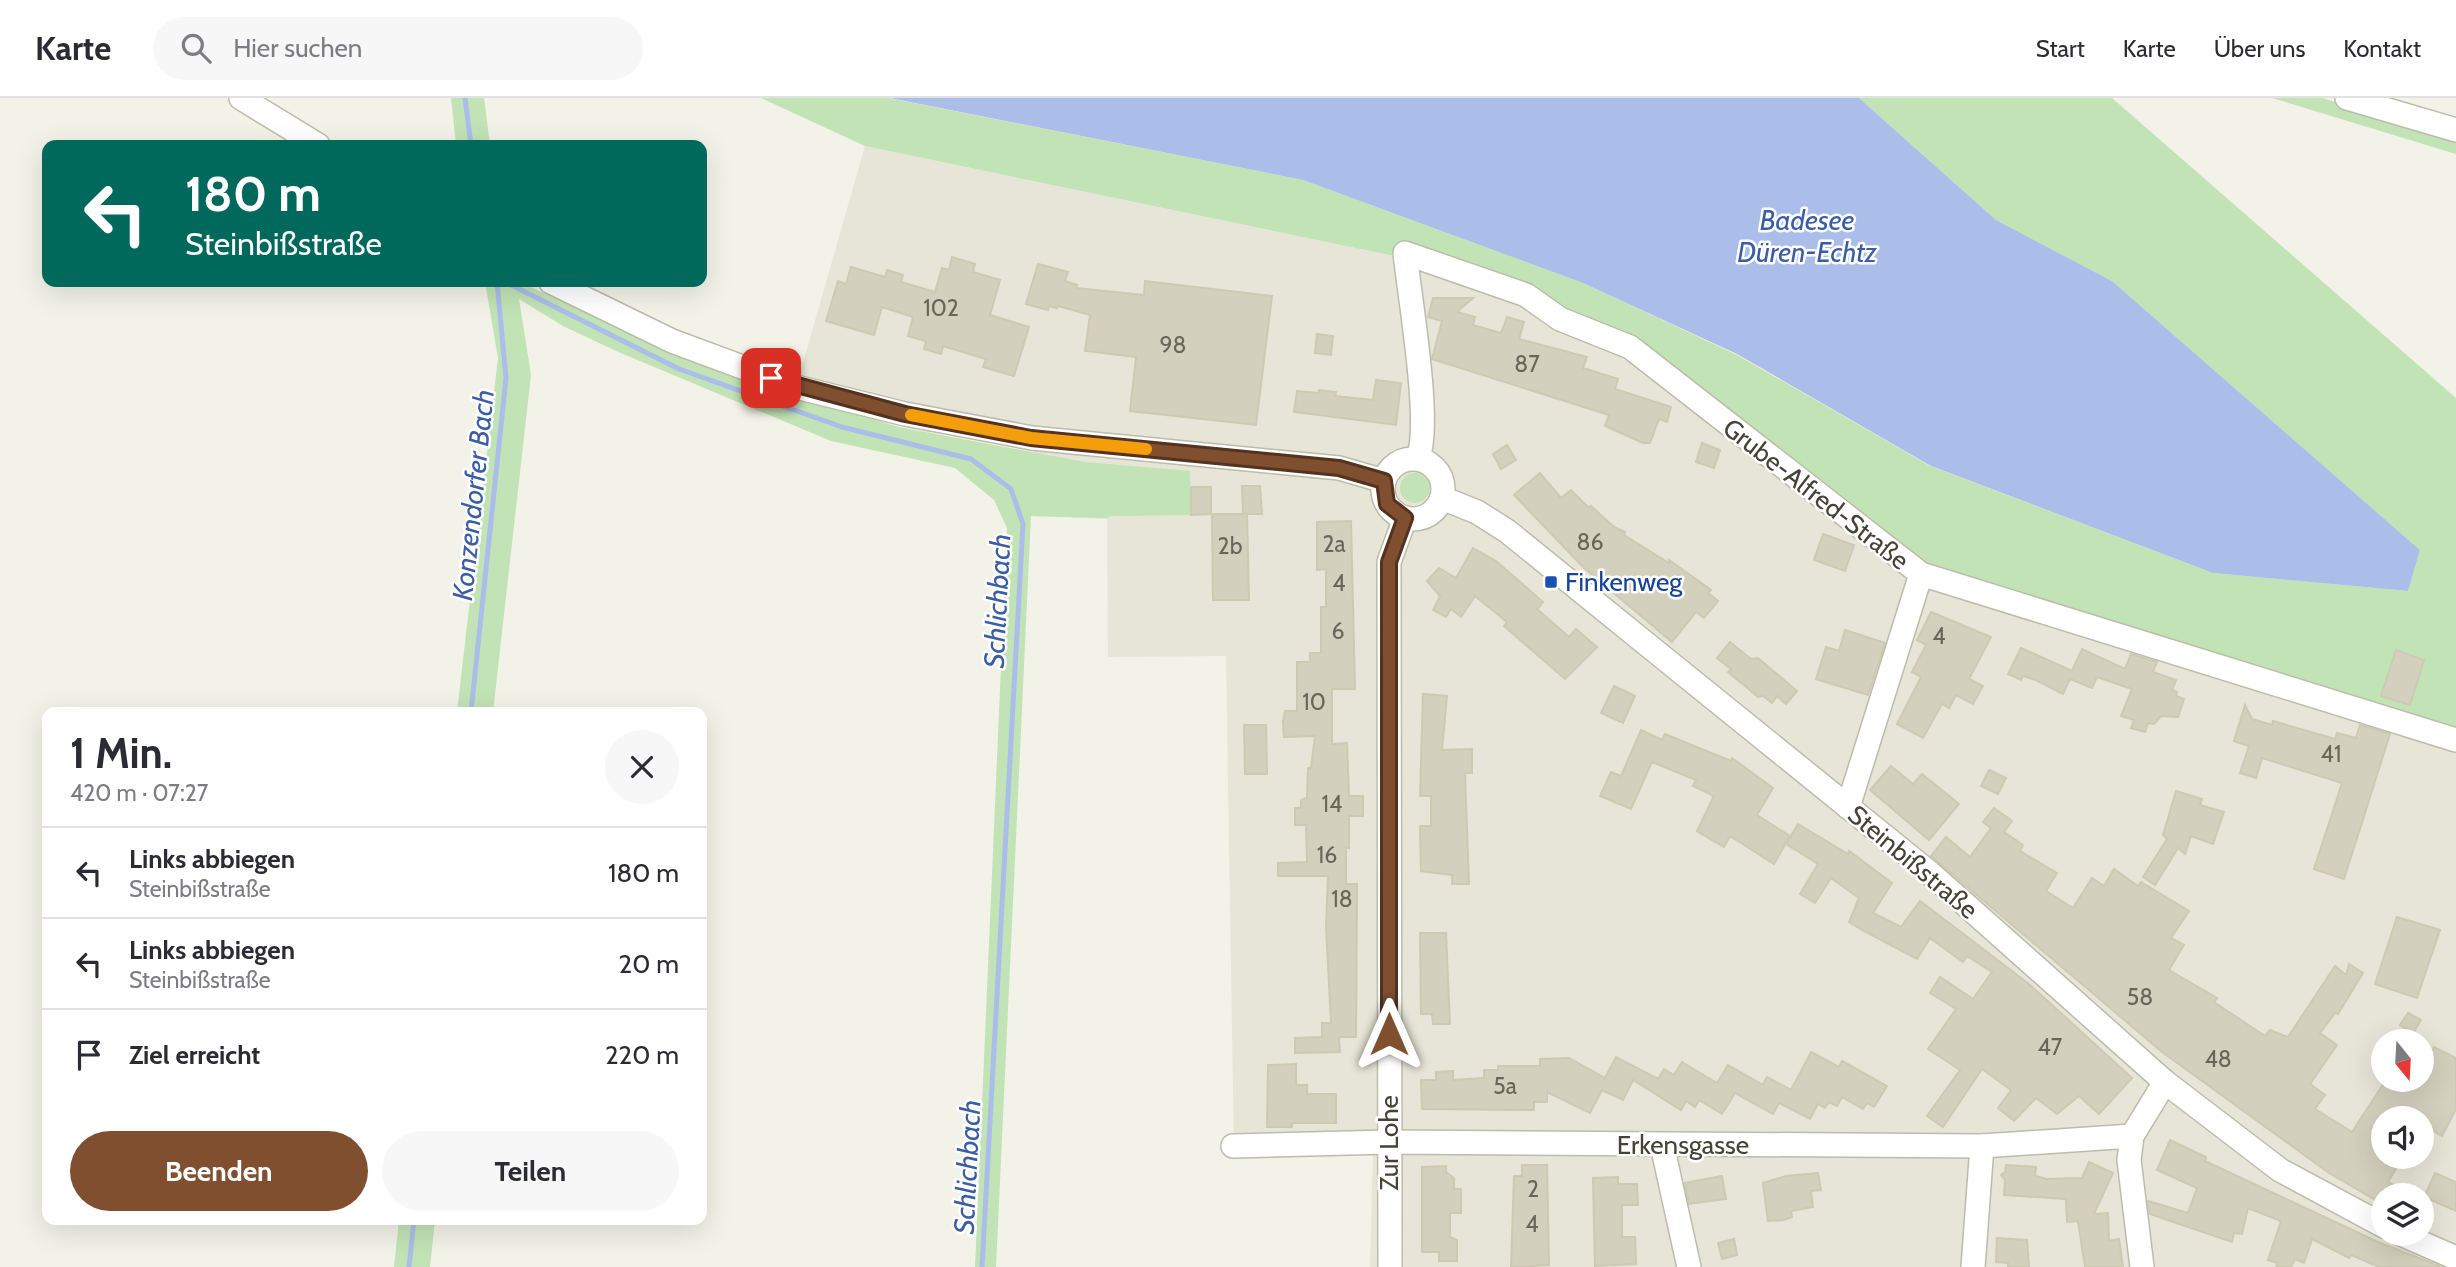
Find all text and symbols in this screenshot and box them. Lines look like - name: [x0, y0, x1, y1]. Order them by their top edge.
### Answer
- search box: [153, 17, 643, 80]
- text: Karte: [35, 28, 111, 68]
- icon: search: [177, 29, 215, 67]
- text: Hier suchen: [233, 32, 362, 64]
- text: Start: [2036, 34, 2085, 63]
- text: Karte: [2123, 34, 2176, 63]
- text: Über uns: [2214, 34, 2305, 63]
- text: Kontakt: [2343, 34, 2421, 63]
- text: 180 m: [185, 164, 321, 223]
- icon: left: [70, 168, 161, 259]
- water label: Badesee Düren-Echtz: [1737, 203, 1878, 269]
- text: Steinbißstraße: [185, 224, 382, 263]
- house number: 102: [923, 294, 959, 322]
- house number: 98: [1159, 331, 1187, 359]
- pin: [741, 348, 801, 408]
- house number: 87: [1514, 350, 1540, 378]
- icon: arrive: [752, 359, 790, 397]
- water label: Konzendorfer Bach: [445, 388, 501, 602]
- street label: Grube-Alfred-Straße: [1717, 411, 1915, 577]
- house number: 86: [1576, 528, 1604, 556]
- house number: 2a: [1322, 530, 1346, 558]
- house number: 2b: [1218, 532, 1243, 560]
- water label: Schlichbach: [976, 533, 1018, 669]
- place label: Finkenweg: [1565, 566, 1683, 598]
- house number: 4: [1332, 569, 1346, 597]
- marker: Finkenweg: [1543, 574, 1559, 590]
- house number: 6: [1331, 617, 1345, 645]
- house number: 4: [1932, 622, 1946, 650]
- house number: 10: [1302, 688, 1326, 716]
- text: 1 Min.: [70, 727, 172, 779]
- button: close: [605, 730, 679, 804]
- house number: 41: [2321, 740, 2341, 768]
- text: 420 m · 07:27: [70, 779, 208, 807]
- house number: 14: [1322, 790, 1342, 818]
- street label: Steinbißstraße: [1841, 798, 1985, 926]
- house number: 16: [1317, 841, 1337, 869]
- text: Links abbiegen: [129, 843, 295, 875]
- icon: left: [70, 854, 108, 892]
- text: 180 m: [608, 857, 679, 889]
- text: Steinbißstraße: [129, 875, 271, 903]
- house number: 18: [1331, 885, 1353, 913]
- text: Links abbiegen: [129, 934, 295, 966]
- icon: left: [70, 945, 108, 983]
- text: 20 m: [619, 948, 679, 980]
- text: Steinbißstraße: [129, 966, 271, 994]
- house number: 58: [2127, 983, 2153, 1011]
- position arrow: [1352, 997, 1426, 1071]
- north arrow: [2371, 1029, 2434, 1092]
- map controls: [2371, 1029, 2434, 1246]
- house number: 47: [2038, 1033, 2063, 1061]
- icon: arrive: [70, 1036, 108, 1074]
- text: Ziel erreicht: [129, 1039, 260, 1071]
- text: 220 m: [605, 1039, 679, 1071]
- house number: 48: [2204, 1045, 2232, 1073]
- house number: 5a: [1493, 1072, 1517, 1100]
- street label: Zur Lohe: [1373, 1095, 1405, 1191]
- water label: Schlichbach: [946, 1099, 988, 1235]
- button: sound: [2371, 1106, 2434, 1169]
- street label: Erkensgasse: [1617, 1129, 1749, 1161]
- button: Beenden: [70, 1131, 368, 1211]
- button: Teilen: [382, 1131, 679, 1211]
- house number: 2: [1527, 1175, 1539, 1203]
- button: layers: [2371, 1183, 2434, 1246]
- house number: 4: [1525, 1210, 1539, 1238]

